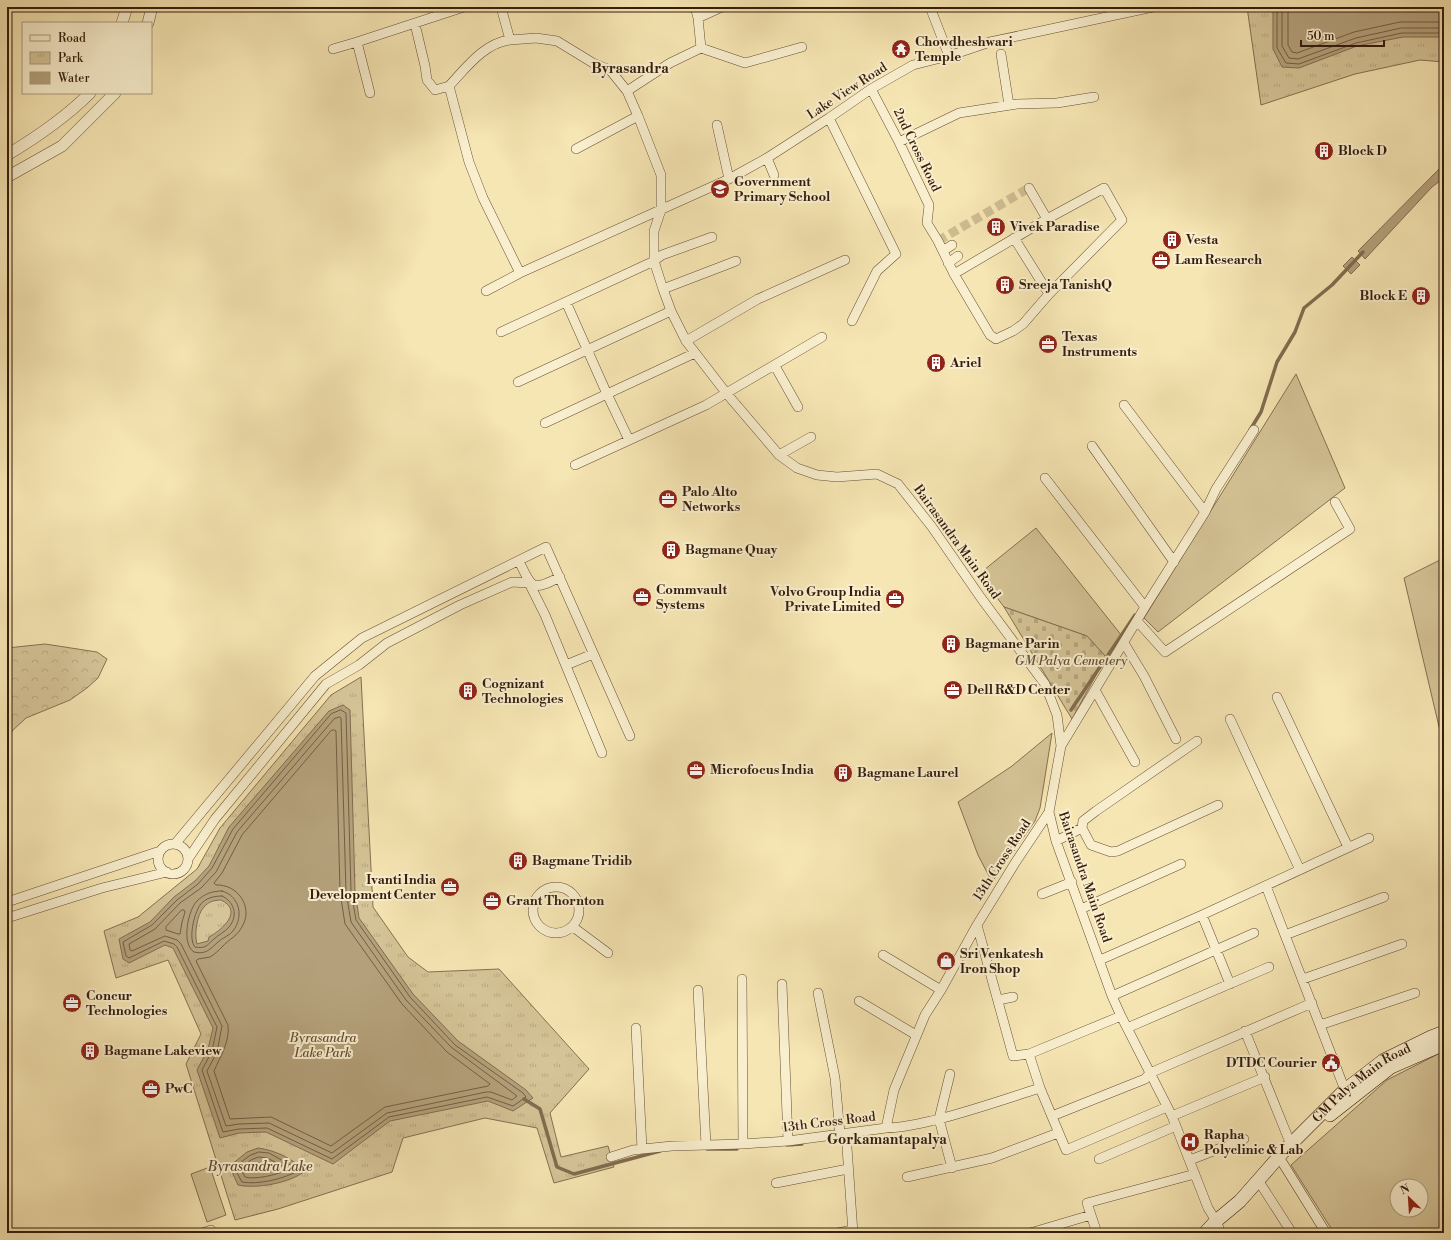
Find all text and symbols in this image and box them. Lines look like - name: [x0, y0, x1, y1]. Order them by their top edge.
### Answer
- legend: [22, 22, 152, 94]
- scale bar: [1301, 22, 1384, 48]
- text: 50 m: [1307, 29, 1335, 44]
- text: Road: [58, 31, 86, 46]
- place label: Chowdheshwari Temple: [915, 34, 1013, 65]
- temple icon: Chowdheshwari Temple: [890, 38, 912, 60]
- text: Park: [58, 51, 84, 66]
- street label: Lake View Road: [804, 59, 891, 123]
- district label: Byrasandra: [591, 60, 669, 78]
- text: Water: [57, 71, 90, 86]
- street label: 2nd Cross Road: [890, 106, 944, 195]
- building icon: Block D: [1313, 140, 1335, 162]
- place label: Block D: [1338, 143, 1387, 159]
- place label: Government Primary School: [734, 174, 831, 205]
- school or university icon: Government Primary School: [709, 178, 731, 200]
- building icon: Vivek Paradise: [985, 216, 1007, 238]
- place label: Vivek Paradise: [1009, 219, 1100, 235]
- building icon: Vesta: [1161, 229, 1183, 251]
- place label: Vesta: [1185, 232, 1219, 248]
- office icon: Lam Research: [1150, 249, 1172, 271]
- place label: Lam Research: [1175, 252, 1262, 268]
- building icon: Sreeja TanishQ: [994, 274, 1016, 296]
- place label: Sreeja TanishQ: [1019, 277, 1112, 293]
- building icon: Block E: [1410, 285, 1432, 307]
- place label: Block E: [1359, 288, 1407, 304]
- place label: Texas Instruments: [1062, 329, 1138, 360]
- office icon: Texas Instruments: [1037, 333, 1059, 355]
- building icon: Ariel: [925, 352, 947, 374]
- place label: Ariel: [949, 355, 982, 371]
- street label: Bairasandra Main Road: [910, 481, 1004, 603]
- place label: Palo Alto Networks: [682, 484, 741, 515]
- office icon: Palo Alto Networks: [657, 488, 679, 510]
- building icon: Bagmane Quay: [660, 539, 682, 561]
- place label: Bagmane Quay: [685, 542, 778, 558]
- place label: Commvault Systems: [656, 582, 727, 613]
- place label: Volvo Group India Private Limited: [769, 584, 882, 615]
- office icon: Commvault Systems: [631, 586, 653, 608]
- office icon: Volvo Group India Private Limited: [884, 588, 906, 610]
- building icon: Bagmane Parin: [940, 633, 962, 655]
- place label: Bagmane Parin: [965, 636, 1060, 652]
- park label: GM Palya Cemetery: [1015, 653, 1128, 669]
- place label: Cognizant Technologies: [482, 676, 564, 707]
- office icon: Dell R&D Center: [942, 679, 964, 701]
- building icon: Cognizant Technologies: [457, 680, 479, 702]
- place label: Dell R&D Center: [967, 682, 1071, 698]
- office icon: Microfocus India: [685, 759, 707, 781]
- place label: Microfocus India: [710, 762, 815, 778]
- building icon: Bagmane Laurel: [832, 762, 854, 784]
- place label: Bagmane Laurel: [857, 765, 959, 781]
- street label: Bairasandra Main Road: [1055, 809, 1115, 945]
- street label: 13th Cross Road: [970, 816, 1035, 904]
- building icon: Bagmane Tridib: [507, 850, 529, 872]
- place label: Bagmane Tridib: [532, 853, 632, 869]
- place label: Ivanti India Development Center: [309, 872, 437, 903]
- office icon: Ivanti India Development Center: [439, 876, 461, 898]
- office icon: Grant Thornton: [481, 890, 503, 912]
- place label: Grant Thornton: [506, 893, 604, 909]
- place label: Sri Venkatesh Iron Shop: [960, 946, 1043, 977]
- shop icon: Sri Venkatesh Iron Shop: [935, 950, 957, 972]
- place label: Concur Technologies: [86, 988, 168, 1019]
- office icon: Concur Technologies: [61, 992, 83, 1014]
- park label: Byrasandra Lake Park: [289, 1030, 357, 1061]
- building icon: Bagmane Lakeview: [79, 1040, 101, 1062]
- street label: GM Palya Main Road: [1309, 1040, 1414, 1126]
- place label: Bagmane Lakeview: [104, 1043, 222, 1059]
- public building icon: DTDC Courier: [1320, 1052, 1342, 1074]
- place label: DTDC Courier: [1226, 1055, 1317, 1071]
- office icon: PwC: [140, 1078, 162, 1100]
- place label: PwC: [165, 1081, 192, 1097]
- street label: 13th Cross Road: [781, 1108, 877, 1136]
- place label: Rapha Polyclinic & Lab: [1204, 1127, 1304, 1158]
- district label: Gorkamantapalya: [827, 1131, 947, 1149]
- hospital icon: Rapha Polyclinic & Lab: [1179, 1131, 1201, 1153]
- water label: Byrasandra Lake: [207, 1158, 313, 1176]
- north arrow: [1389, 1178, 1429, 1218]
- text: N: [1398, 1182, 1412, 1198]

